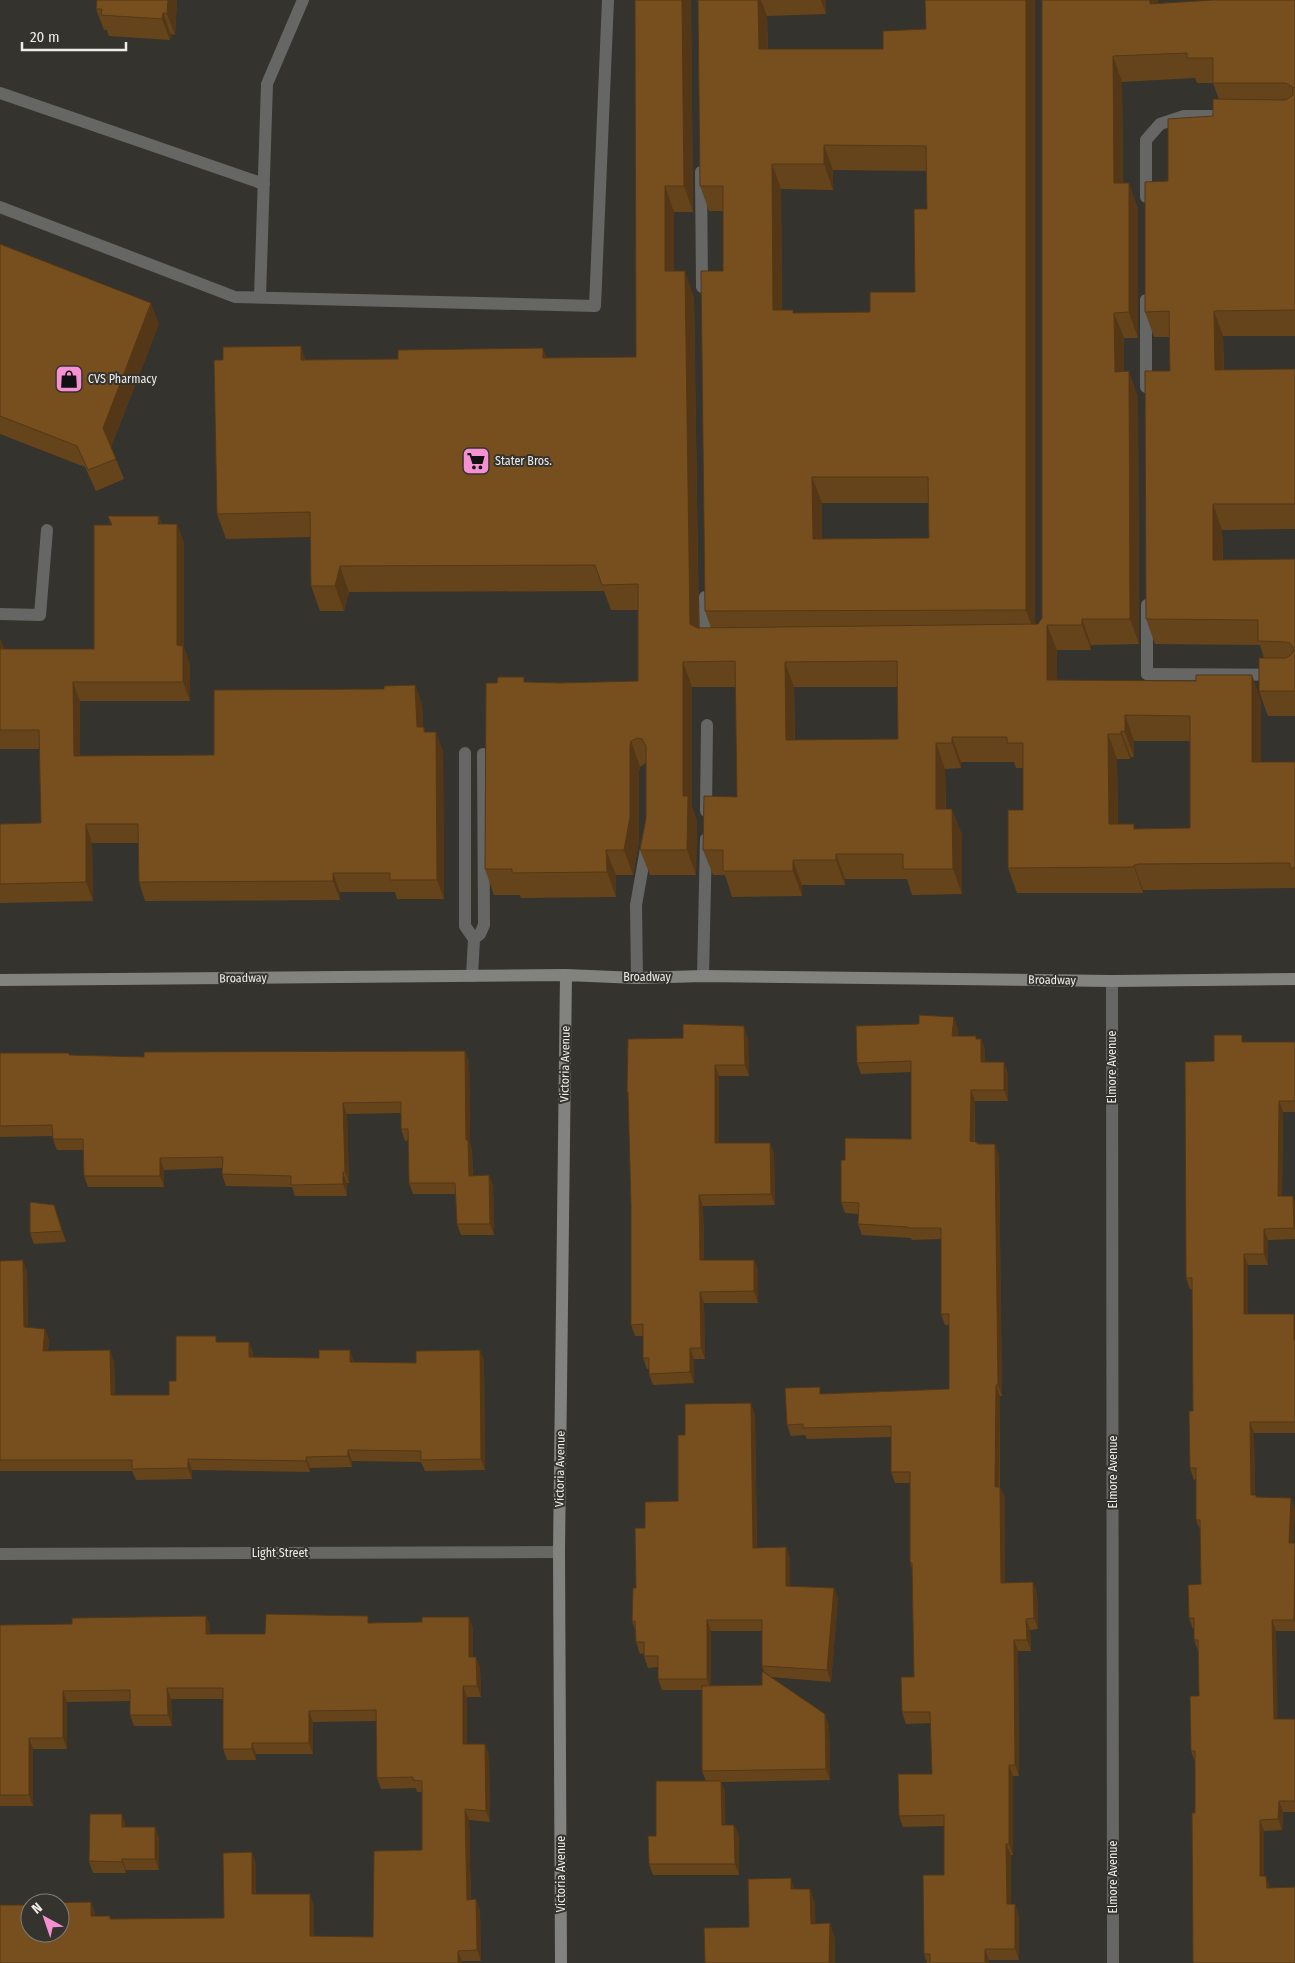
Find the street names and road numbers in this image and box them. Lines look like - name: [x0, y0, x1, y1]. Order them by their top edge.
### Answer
- street label: Broadway: [623, 970, 671, 984]
- street label: Broadway: [219, 971, 268, 985]
- street label: Broadway: [1028, 973, 1077, 987]
- street label: Victoria Avenue: [557, 1026, 573, 1102]
- street label: Elmore Avenue: [1105, 1030, 1119, 1103]
- street label: Victoria Avenue: [552, 1431, 568, 1507]
- street label: Elmore Avenue: [1106, 1435, 1120, 1508]
- street label: Light Street: [252, 1546, 308, 1560]
- street label: Victoria Avenue: [554, 1836, 568, 1912]
- street label: Elmore Avenue: [1106, 1840, 1120, 1913]

